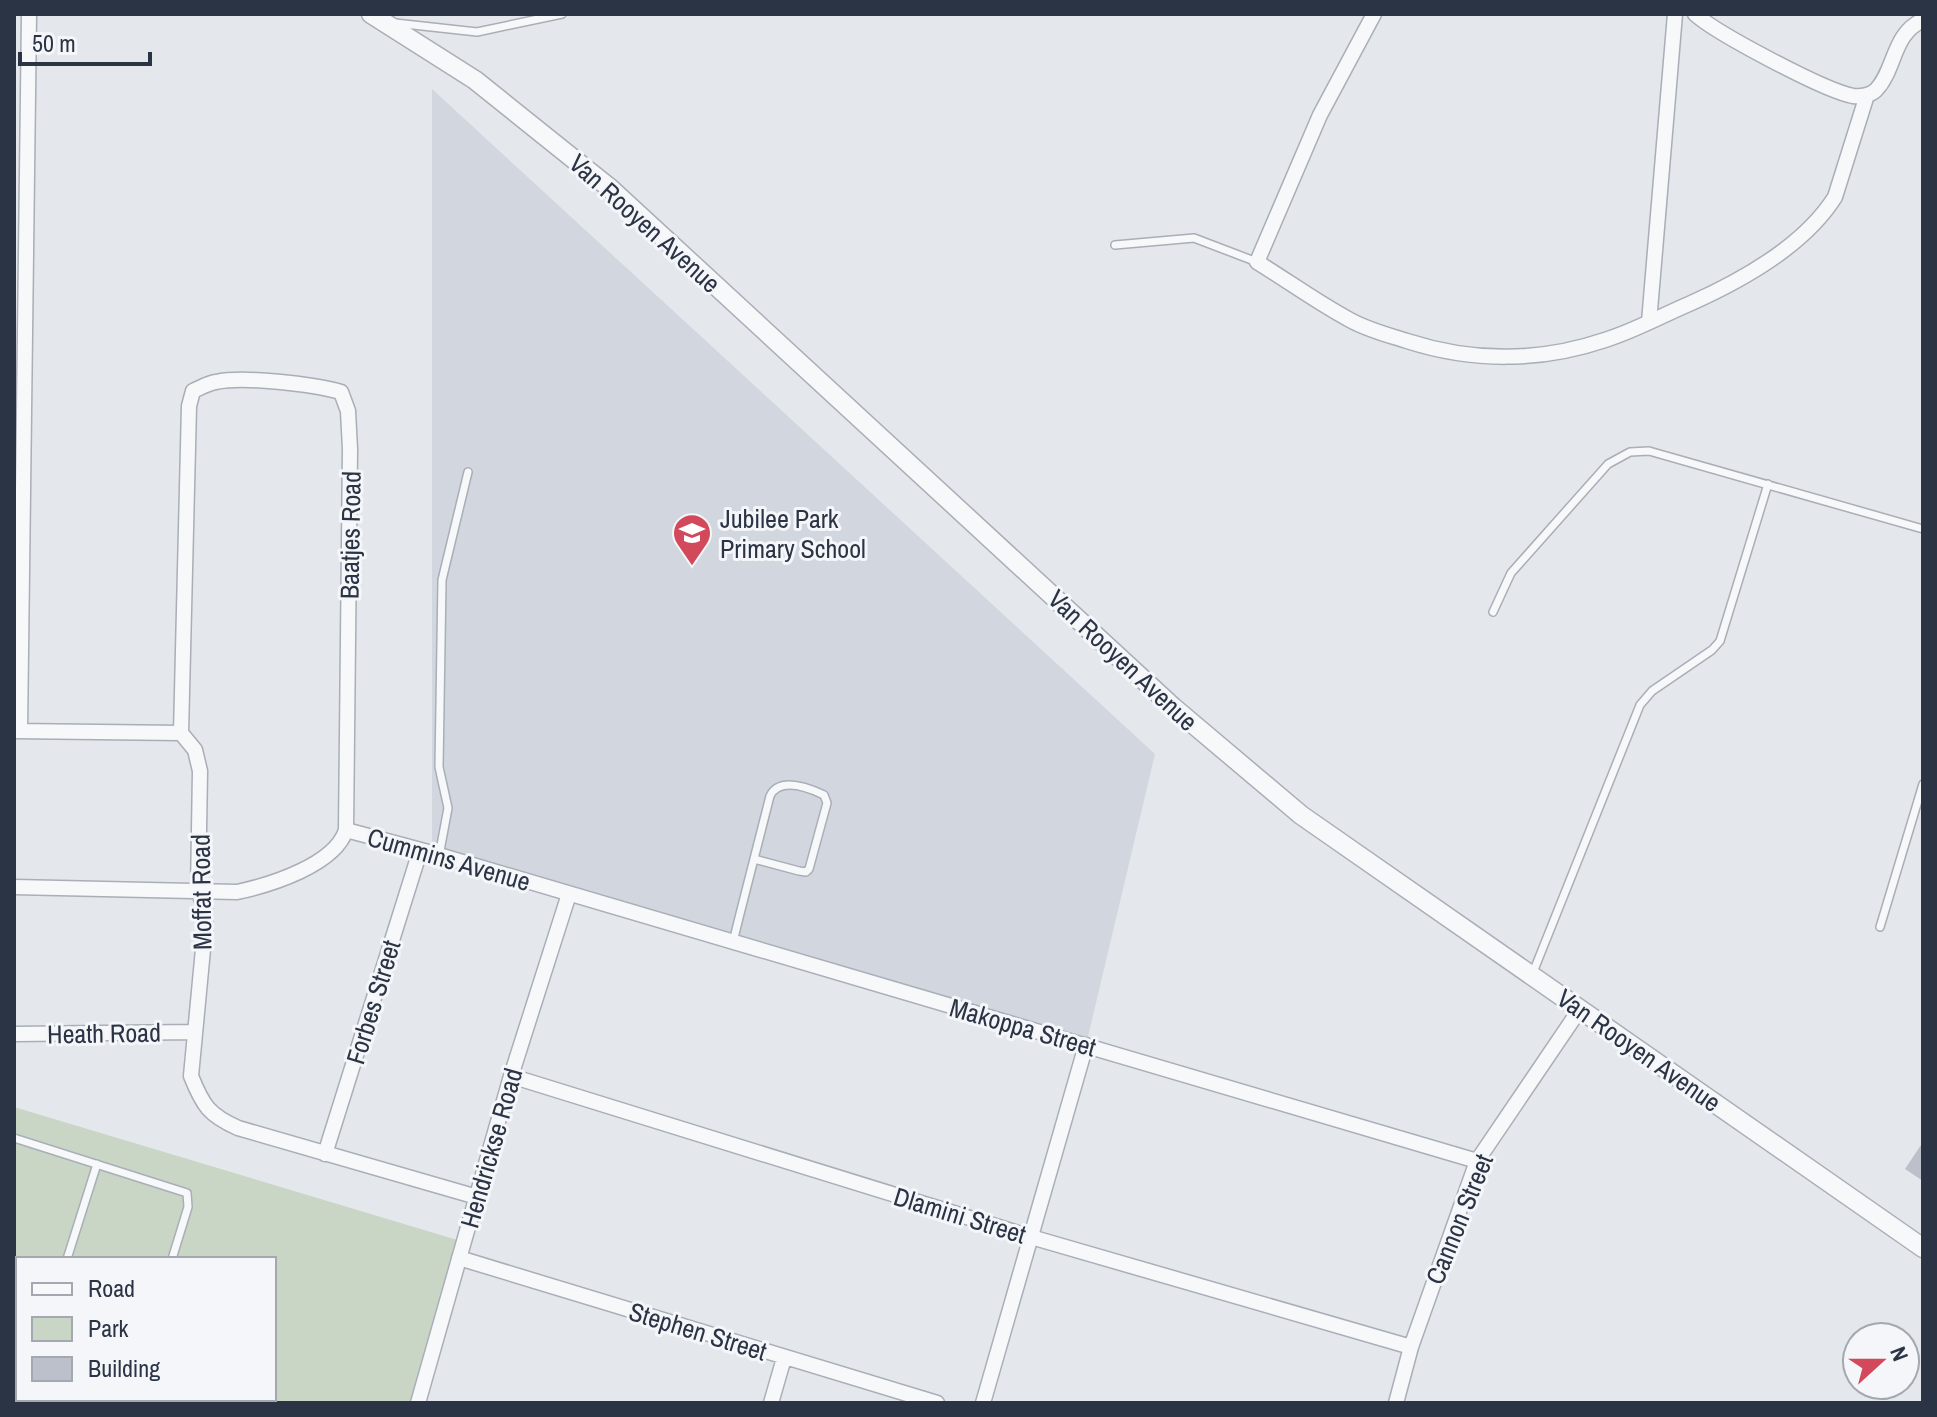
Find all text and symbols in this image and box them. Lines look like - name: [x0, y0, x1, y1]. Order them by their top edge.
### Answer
- scale bar: [20, 16, 150, 66]
- text: 50 m: [32, 27, 76, 59]
- street label: Van Rooyen Avenue: [562, 146, 728, 300]
- street label: Baatjes Road: [331, 471, 369, 599]
- place label: Jubilee Park Primary School: [720, 501, 866, 566]
- school or university icon: Jubilee Park Primary School: [671, 512, 713, 567]
- street label: Van Rooyen Avenue: [1041, 582, 1205, 738]
- street label: Cummins Avenue: [363, 819, 535, 899]
- street label: Moffat Road: [182, 834, 220, 950]
- street label: Forbes Street: [338, 936, 408, 1068]
- street label: Van Rooyen Avenue: [1550, 980, 1728, 1120]
- street label: Makoppa Street: [946, 989, 1100, 1065]
- street label: Heath Road: [47, 1015, 161, 1051]
- street label: Hendrickse Road: [451, 1064, 531, 1232]
- street label: Cannon Street: [1417, 1149, 1501, 1289]
- street label: Dlamini Street: [890, 1178, 1030, 1252]
- legend: [16, 1257, 276, 1401]
- text: Road: [88, 1272, 135, 1304]
- street label: Stephen Street: [625, 1293, 771, 1369]
- text: Park: [88, 1312, 129, 1344]
- north arrow: [1841, 1321, 1921, 1401]
- text: N: [1883, 1342, 1916, 1365]
- text: Building: [88, 1352, 160, 1384]

